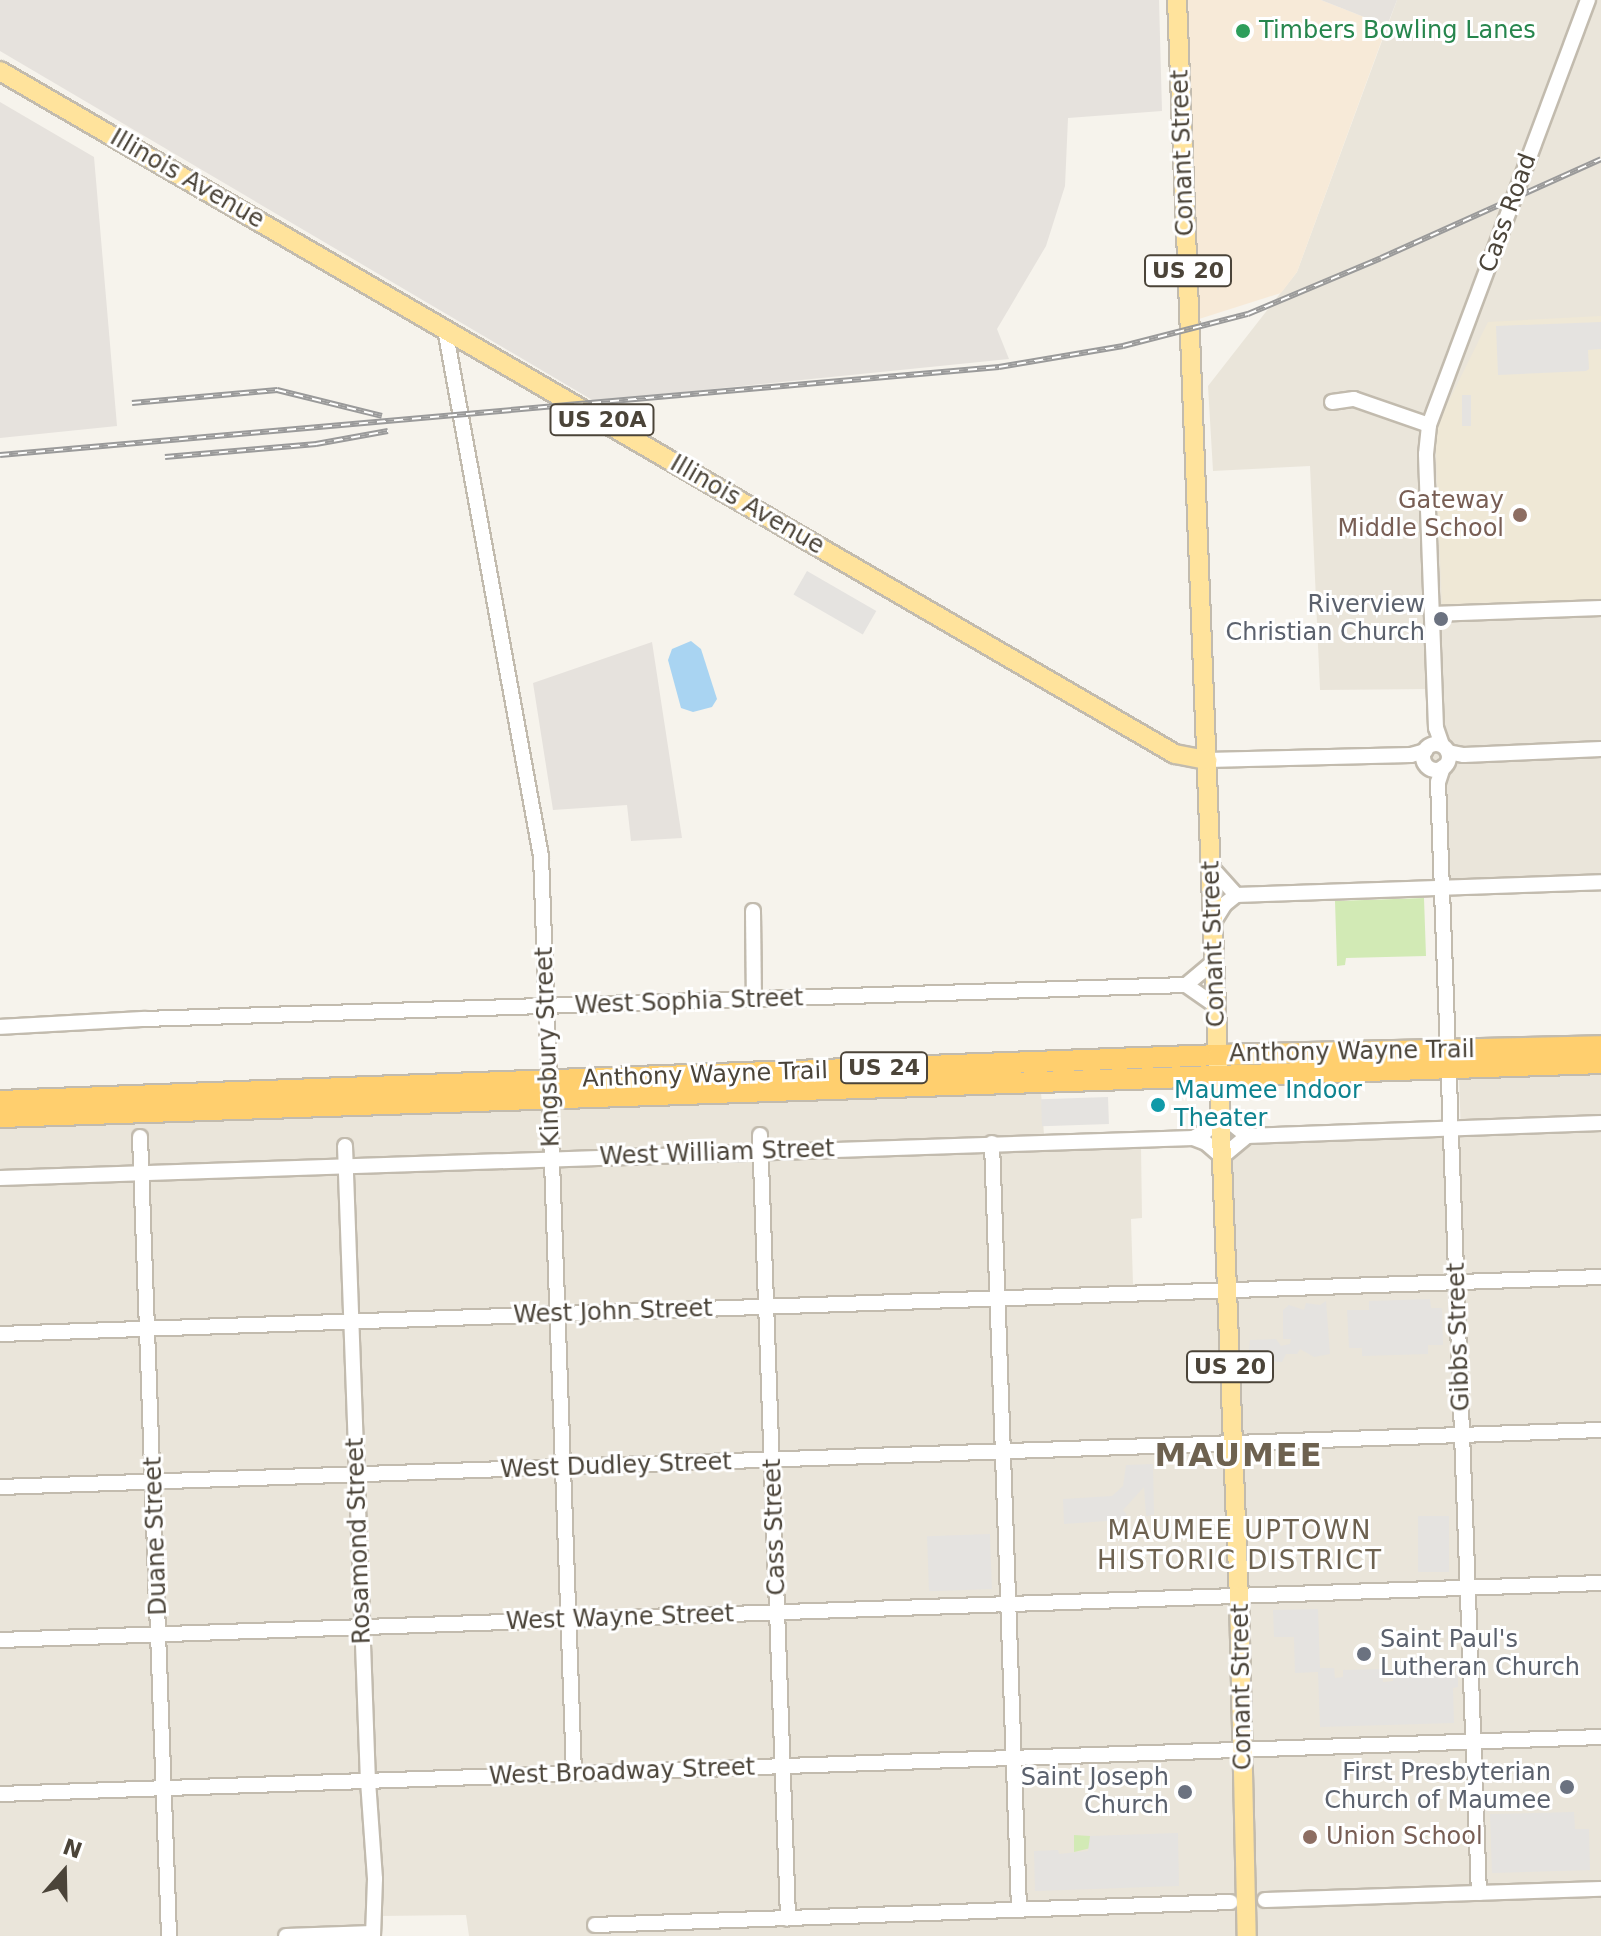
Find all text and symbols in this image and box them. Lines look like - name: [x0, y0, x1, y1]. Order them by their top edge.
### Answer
- place label: Timbers Bowling Lanes: [1259, 17, 1536, 45]
- marker: Timbers Bowling Lanes: [1234, 22, 1252, 40]
- street label: Conant Street: [1166, 69, 1200, 237]
- street label: Illinois Avenue: [105, 123, 269, 235]
- street label: Cass Road: [1473, 150, 1543, 276]
- road number: US 20: [1144, 253, 1232, 289]
- road number: US 20A: [548, 402, 656, 438]
- street label: Illinois Avenue: [665, 449, 829, 561]
- place label: Gateway Middle School: [1337, 487, 1504, 543]
- marker: Gateway Middle School: [1511, 506, 1529, 524]
- place label: Riverview Christian Church: [1225, 591, 1425, 647]
- marker: Riverview Christian Church: [1432, 610, 1450, 628]
- street label: Conant Street: [1197, 860, 1231, 1028]
- street label: Kingsbury Street: [530, 946, 566, 1148]
- street label: West Sophia Street: [574, 984, 804, 1020]
- street label: Anthony Wayne Trail: [1229, 1035, 1475, 1069]
- road number: US 24: [840, 1050, 928, 1086]
- street label: Anthony Wayne Trail: [582, 1056, 828, 1094]
- place label: Maumee Indoor Theater: [1174, 1077, 1362, 1133]
- marker: Maumee Indoor Theater: [1149, 1096, 1167, 1114]
- street label: West William Street: [599, 1135, 835, 1171]
- street label: Gibbs Street: [1442, 1262, 1476, 1412]
- street label: West John Street: [513, 1294, 713, 1330]
- road number: US 20: [1186, 1349, 1274, 1385]
- district label: MAUMEE: [1154, 1436, 1324, 1474]
- street label: Rosamond Street: [341, 1437, 377, 1645]
- street label: West Dudley Street: [500, 1448, 732, 1484]
- street label: Duane Street: [139, 1456, 173, 1616]
- street label: Cass Street: [758, 1458, 792, 1596]
- district label: MAUMEE UPTOWN HISTORIC DISTRICT: [1097, 1515, 1383, 1576]
- street label: West Wayne Street: [505, 1600, 735, 1636]
- street label: Conant Street: [1226, 1603, 1258, 1771]
- place label: Saint Paul's Lutheran Church: [1380, 1626, 1580, 1682]
- marker: Saint Paul's Lutheran Church: [1355, 1645, 1373, 1663]
- street label: West Broadway Street: [489, 1753, 755, 1791]
- place label: First Presbyterian Church of Maumee: [1324, 1759, 1551, 1815]
- place label: Saint Joseph Church: [1021, 1764, 1169, 1820]
- marker: First Presbyterian Church of Maumee: [1558, 1778, 1576, 1796]
- marker: Saint Joseph Church: [1176, 1783, 1194, 1801]
- place label: Union School: [1326, 1823, 1483, 1851]
- marker: Union School: [1301, 1828, 1319, 1846]
- north arrow: [24, 1832, 104, 1912]
- text: N: [59, 1834, 85, 1864]

